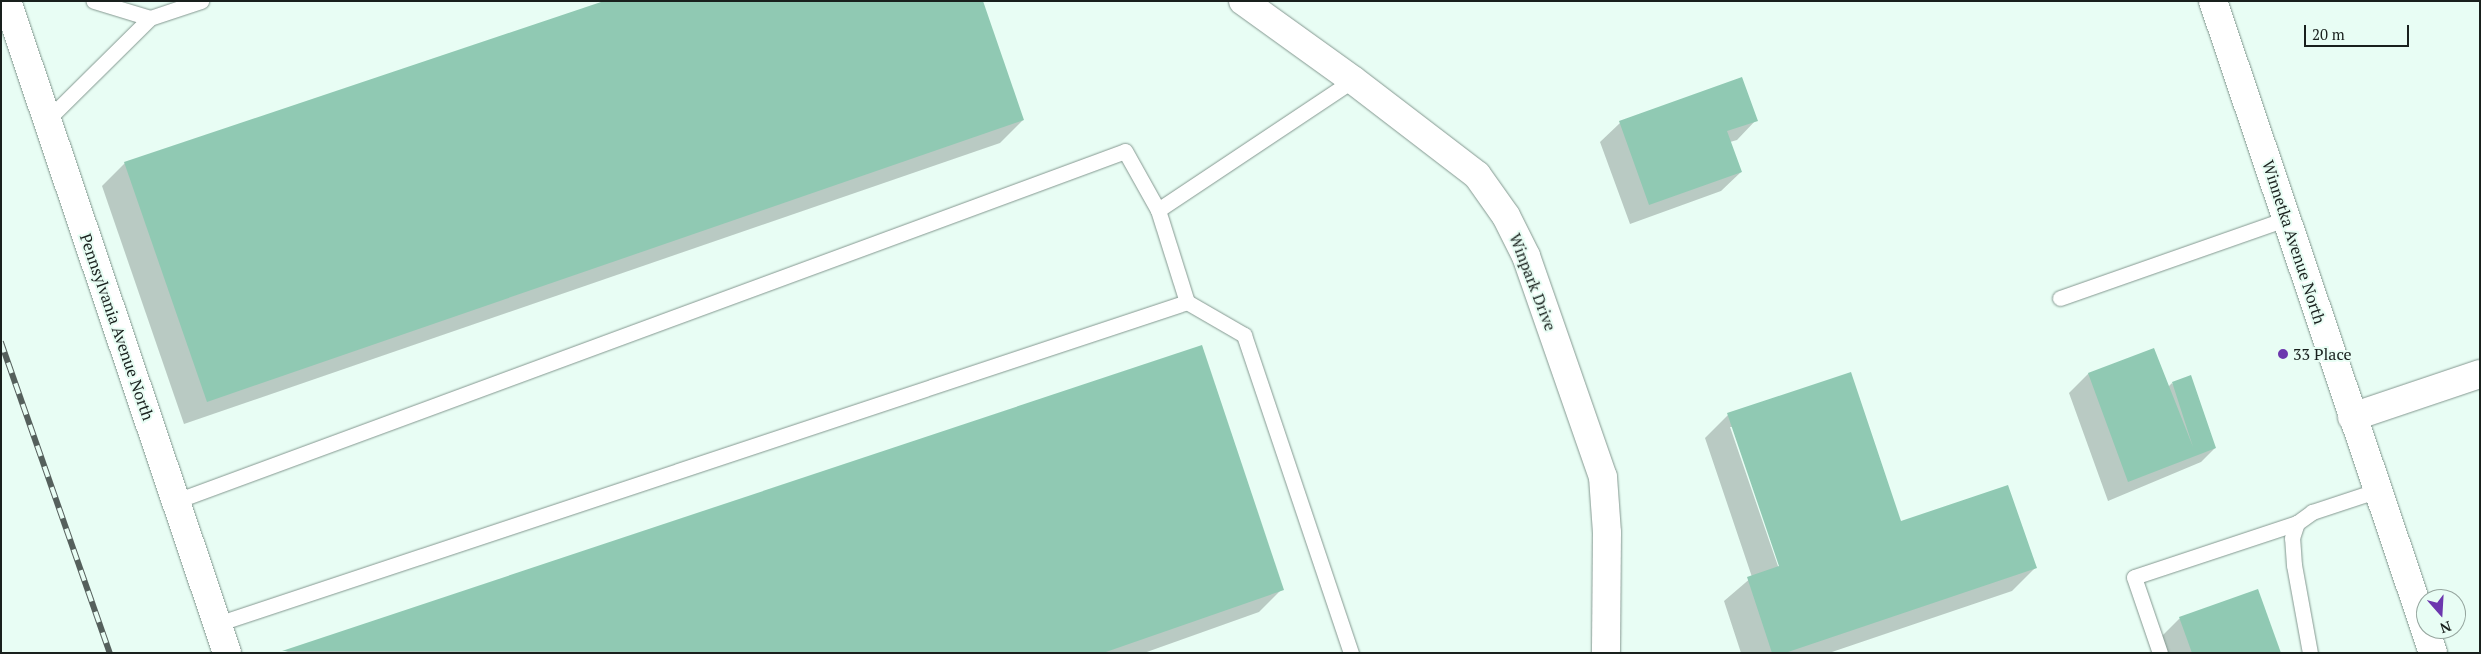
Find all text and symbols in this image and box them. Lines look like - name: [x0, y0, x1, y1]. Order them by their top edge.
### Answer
- scale bar: [2306, 15, 2411, 47]
- text: 20 m: [2312, 24, 2345, 44]
- street label: Winnetka Avenue North: [2258, 158, 2330, 326]
- street label: Pennsylvania Avenue North: [76, 231, 158, 423]
- street label: Winpark Drive: [1506, 231, 1560, 333]
- place label: 33 Place: [2293, 344, 2352, 364]
- marker: 33 Place: [2277, 348, 2289, 360]
- north arrow: [2416, 589, 2466, 639]
- text: N: [2438, 617, 2454, 638]

